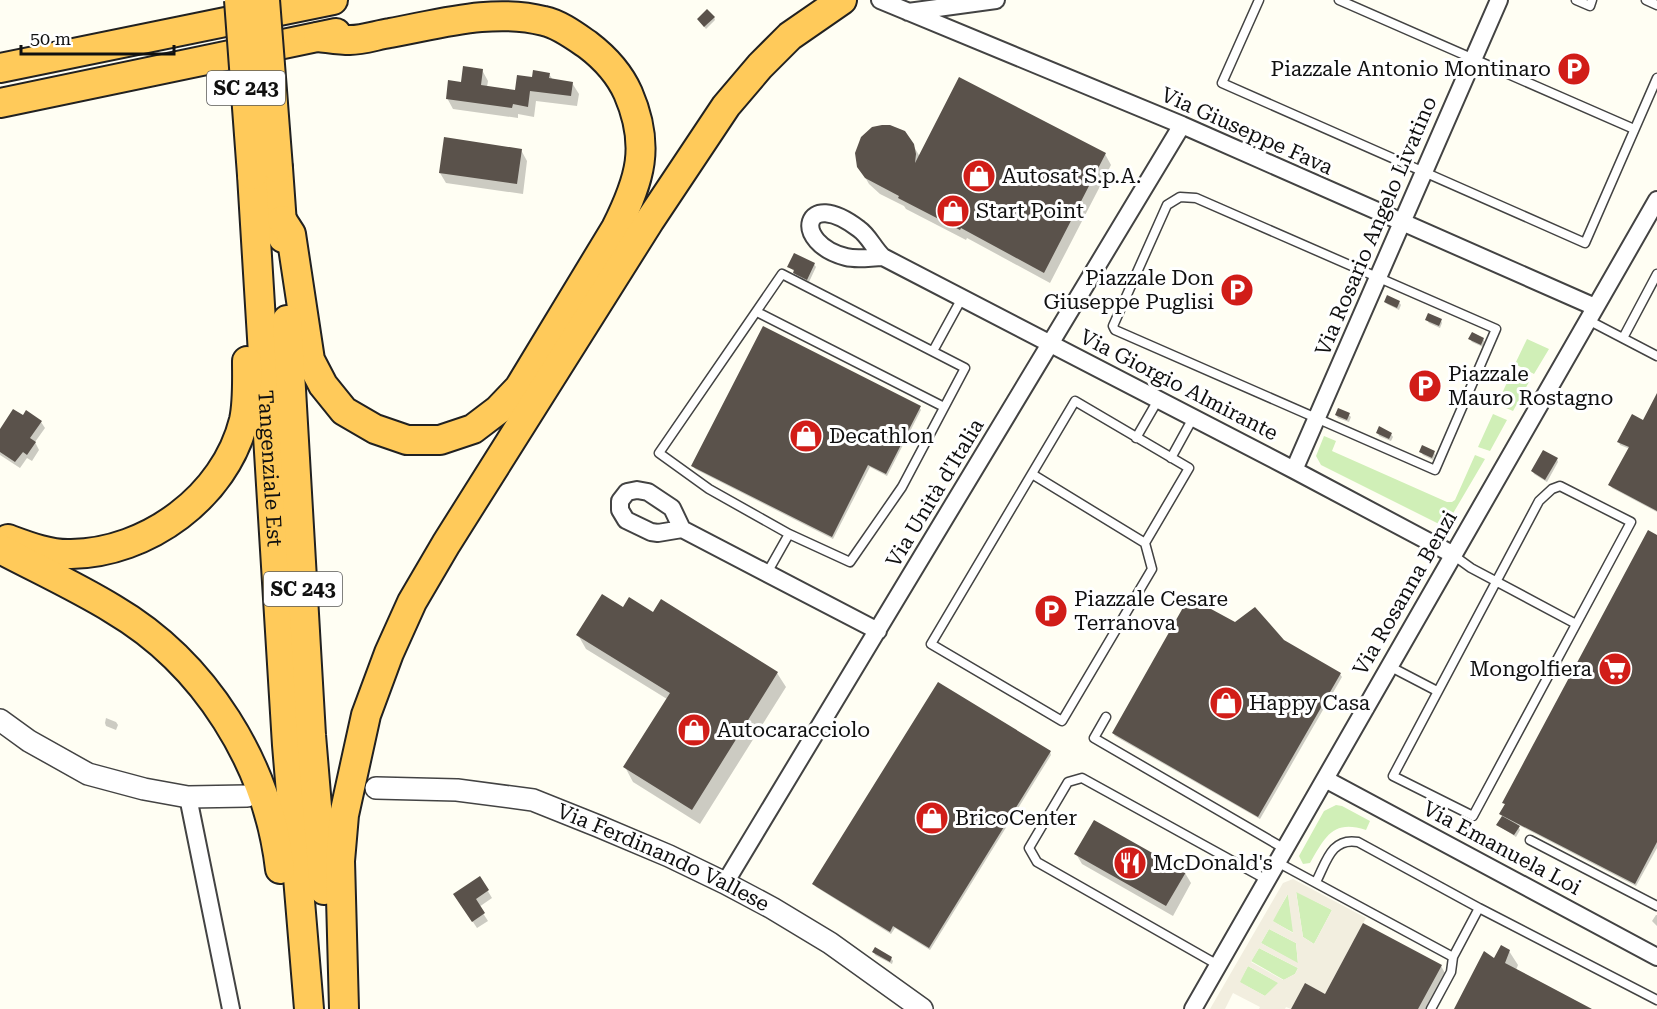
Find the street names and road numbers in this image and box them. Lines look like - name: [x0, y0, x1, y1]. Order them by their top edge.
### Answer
- road number: SC 243: [207, 71, 285, 105]
- street label: Via Giuseppe Fava: [1157, 82, 1337, 180]
- street label: Via Rosario Angelo Livatino: [1310, 93, 1442, 359]
- street label: Via Giorgio Almirante: [1076, 325, 1282, 445]
- street label: Tangenziale Est: [253, 389, 287, 548]
- street label: Via Unità d'Italia: [881, 414, 989, 572]
- street label: Via Rosanna Benzi: [1348, 506, 1462, 680]
- road number: SC 243: [264, 572, 342, 606]
- street label: Via Emanuela Loi: [1419, 796, 1585, 900]
- street label: Via Ferdinando Vallese: [554, 799, 773, 916]

